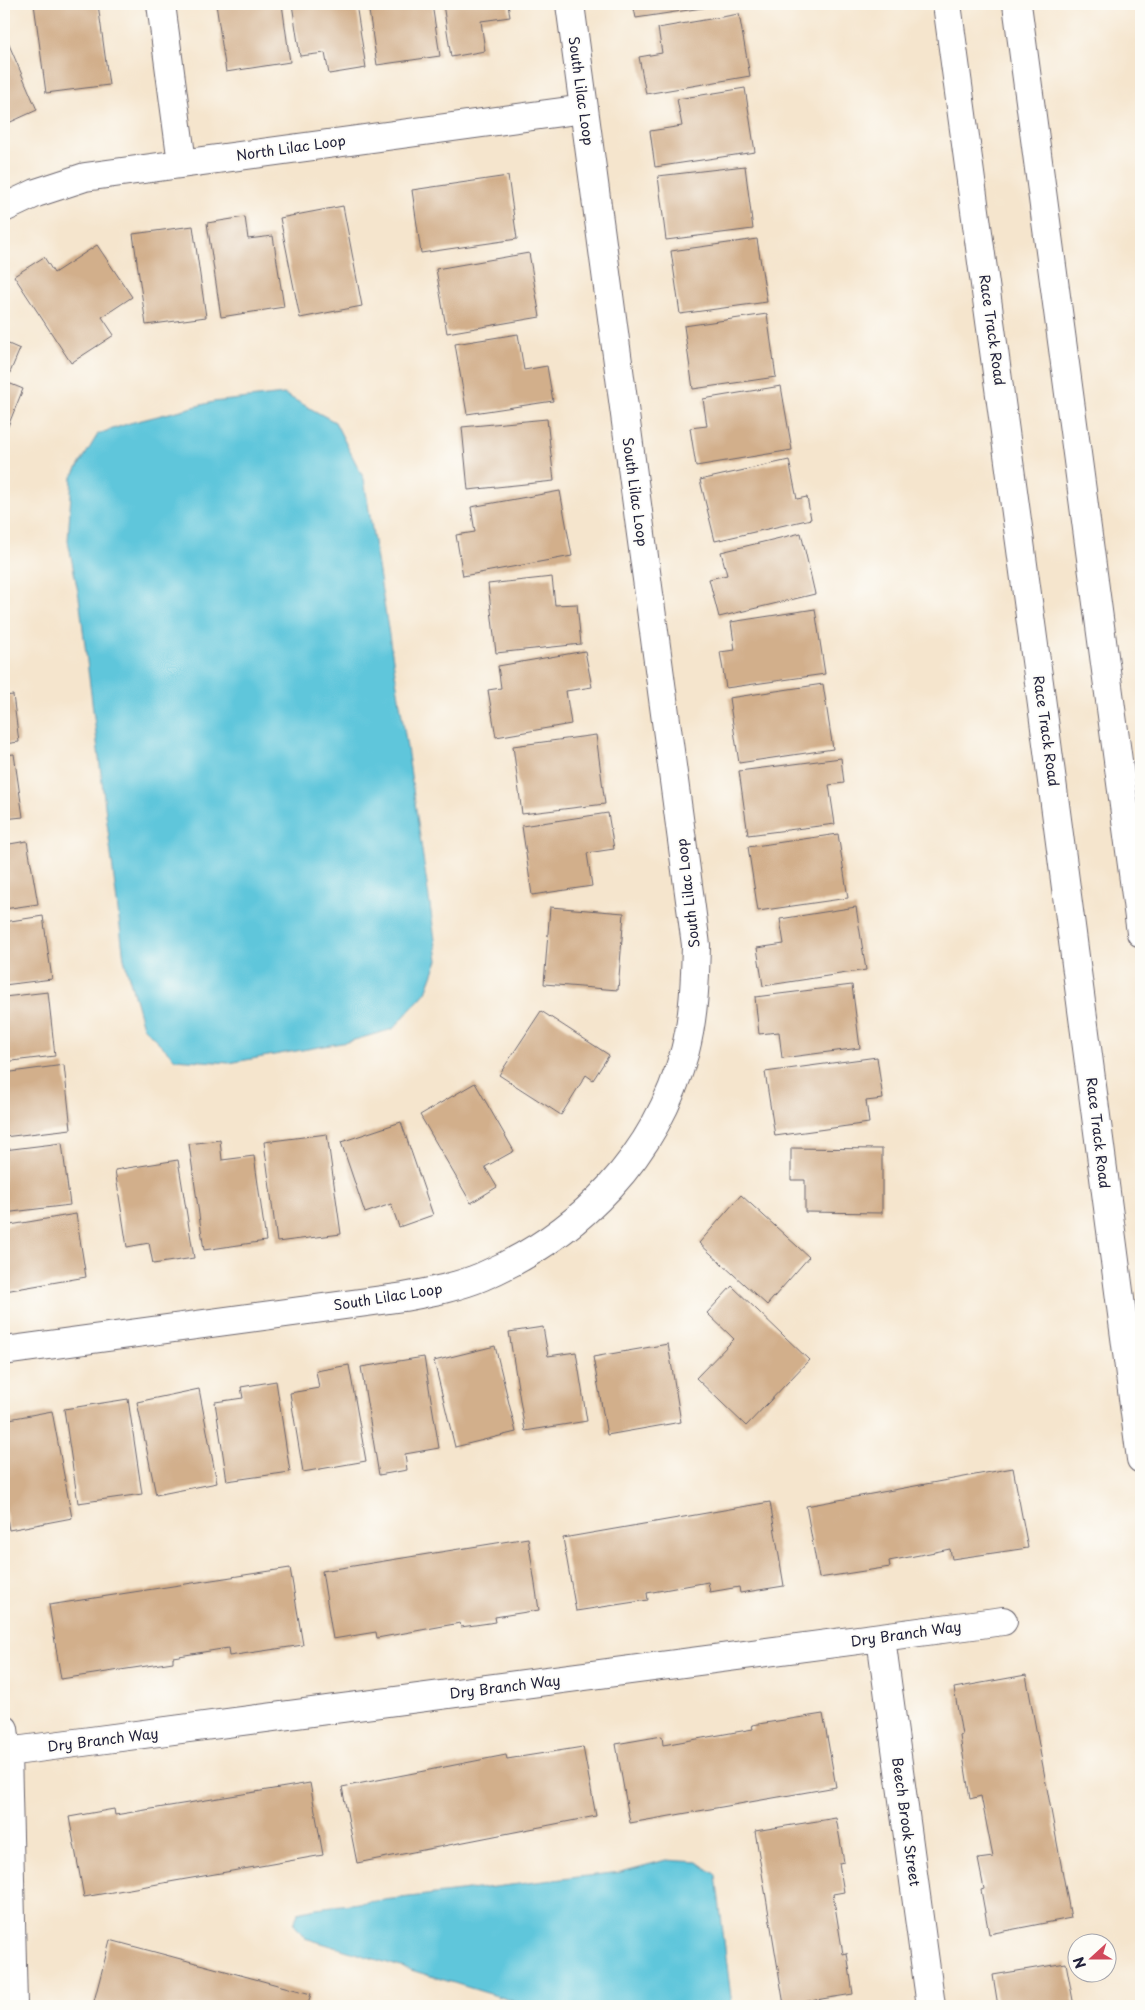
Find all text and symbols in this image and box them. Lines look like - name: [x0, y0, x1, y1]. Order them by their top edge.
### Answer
- street label: South Lilac Loop: [563, 35, 600, 147]
- street label: North Lilac Loop: [235, 129, 347, 166]
- street label: Race Track Road: [974, 273, 1011, 387]
- street label: South Lilac Loop: [617, 436, 654, 548]
- street label: Race Track Road: [1028, 674, 1065, 788]
- street label: South Lilac Loop: [670, 837, 705, 949]
- street label: Race Track Road: [1081, 1076, 1116, 1190]
- street label: South Lilac Loop: [332, 1278, 444, 1315]
- street label: Dry Branch Way: [849, 1615, 963, 1652]
- street label: Dry Branch Way: [448, 1669, 562, 1704]
- street label: Dry Branch Way: [46, 1722, 160, 1757]
- street label: Beech Brook Street: [887, 1756, 926, 1888]
- north arrow: [1068, 1932, 1118, 1982]
- text: N: [1068, 1954, 1091, 1972]

